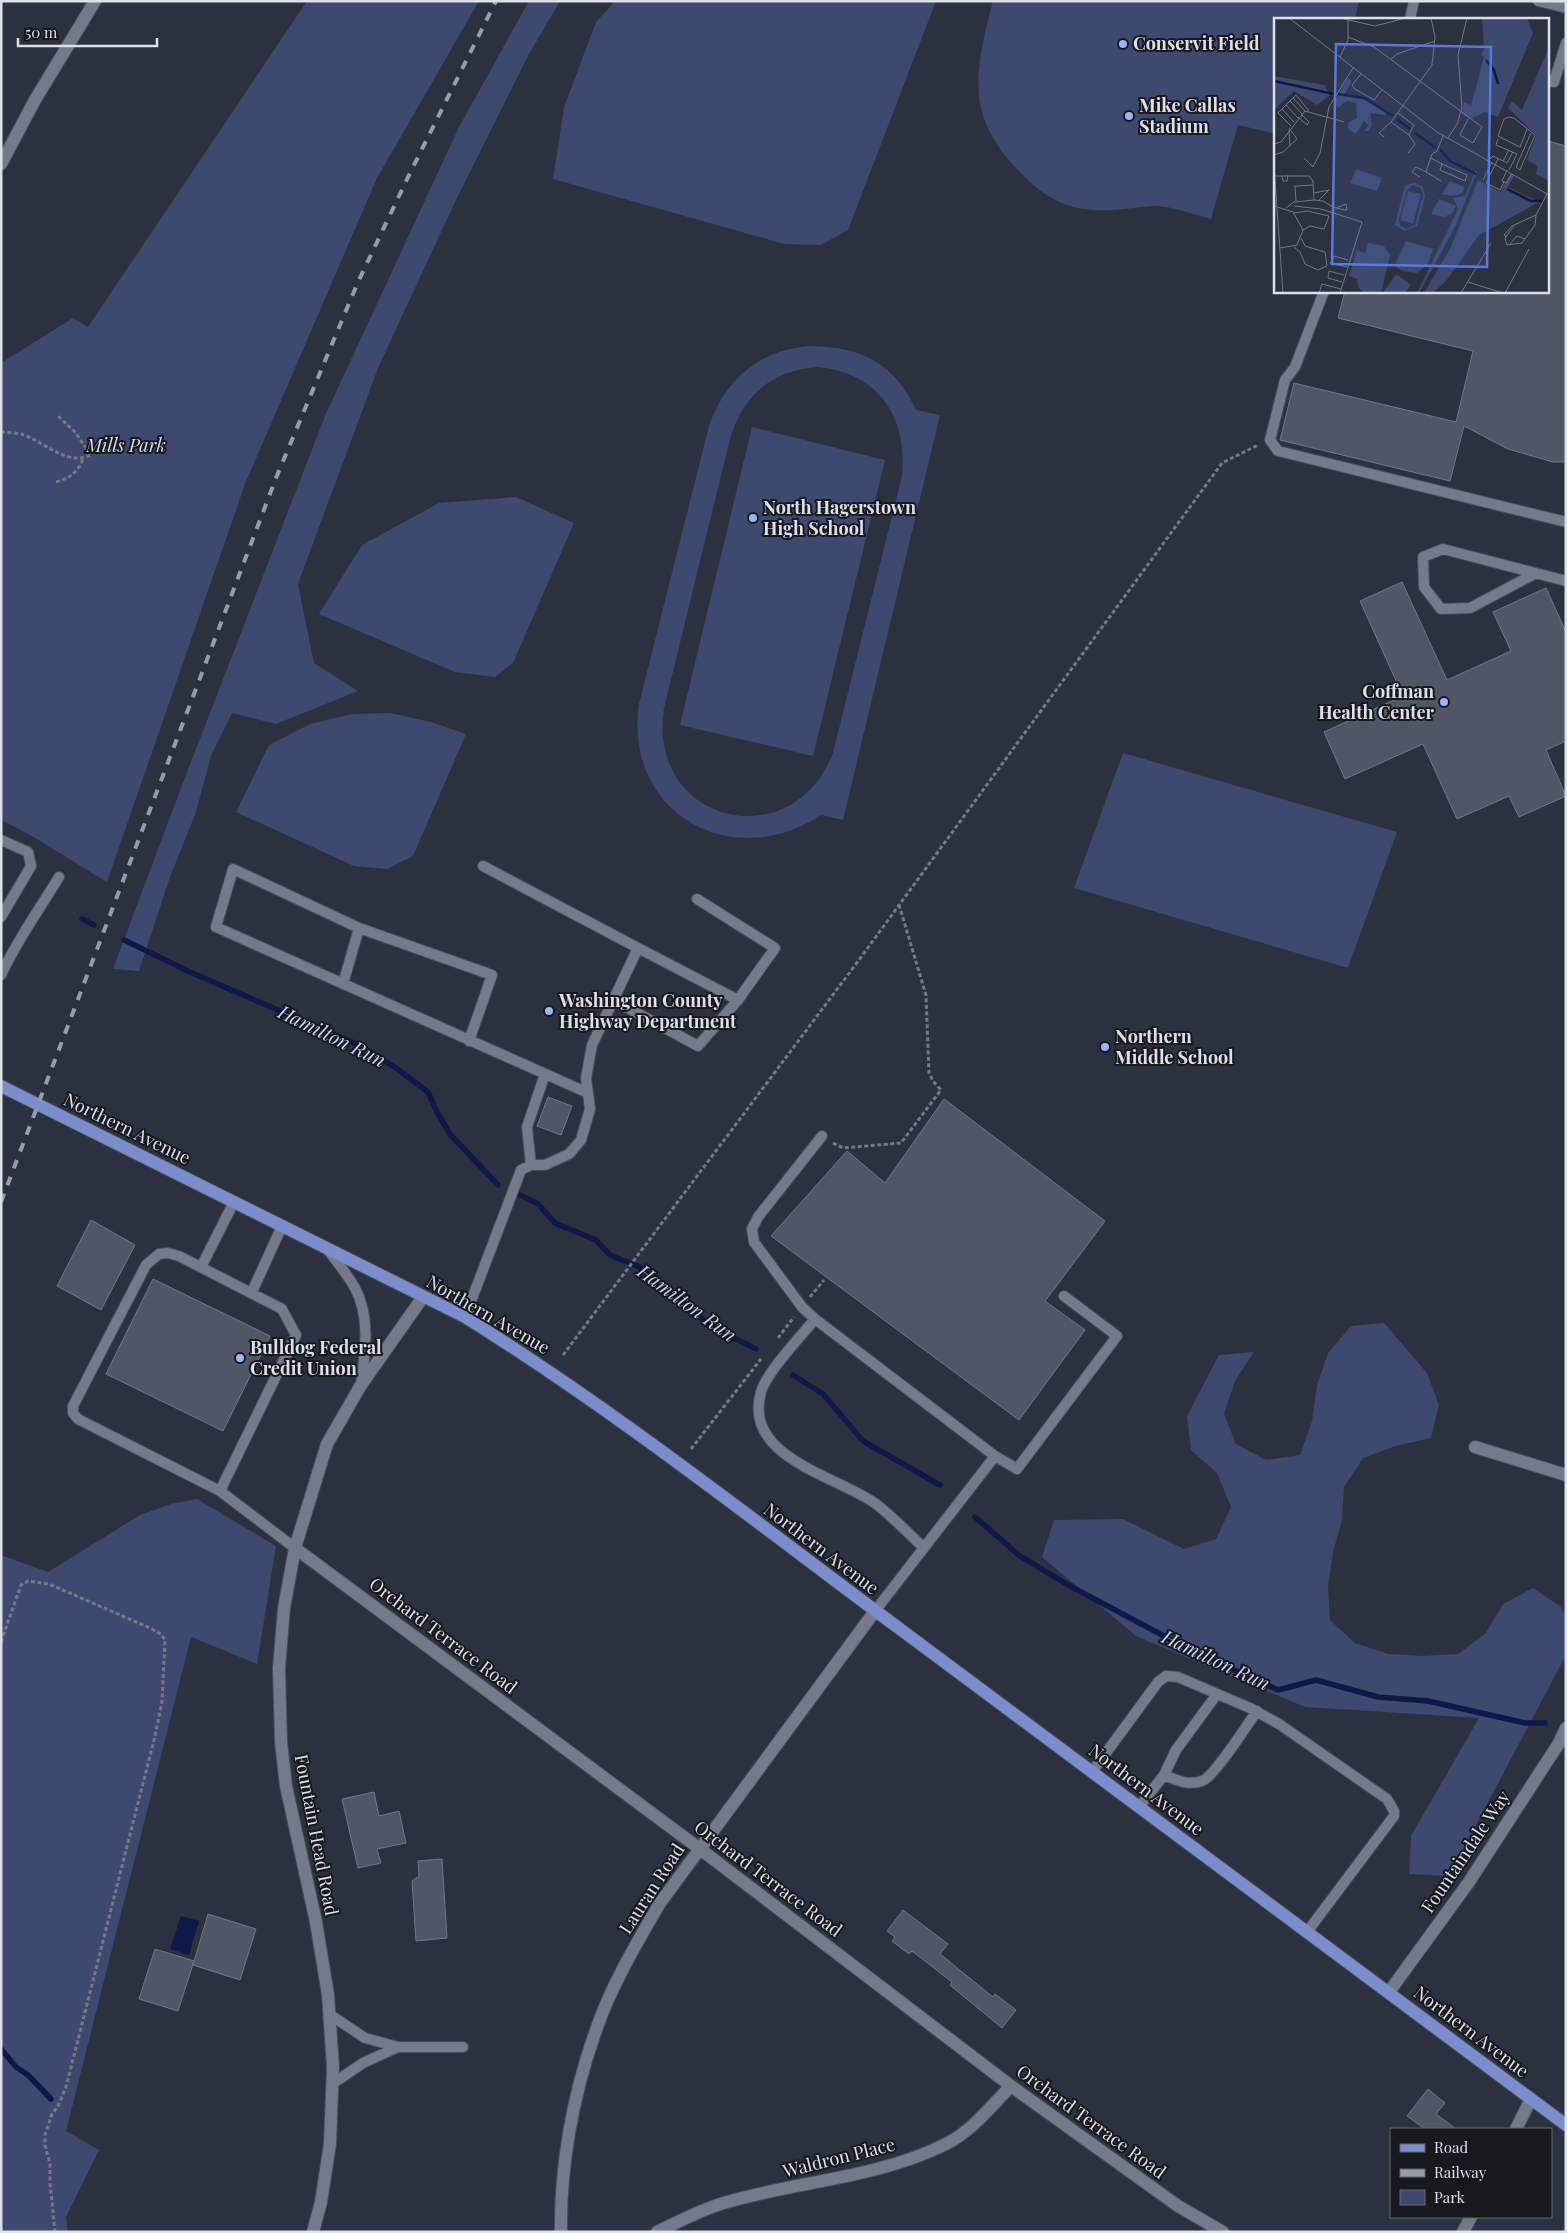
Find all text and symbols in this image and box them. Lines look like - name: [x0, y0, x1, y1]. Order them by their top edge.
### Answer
- scale bar: [18, 15, 156, 47]
- inset map: [1274, 18, 1550, 292]
- text: 50 m: [25, 22, 58, 42]
- place label: Conservit Field: [1133, 31, 1260, 55]
- marker: Conservit Field: [1117, 38, 1129, 50]
- place label: Mike Callas Stadium: [1139, 93, 1236, 138]
- marker: Mike Callas Stadium: [1123, 110, 1135, 122]
- park label: Mills Park: [85, 433, 166, 457]
- place label: North Hagerstown High School: [763, 495, 916, 540]
- marker: North Hagerstown High School: [747, 512, 759, 524]
- place label: Coffman Health Center: [1318, 679, 1435, 724]
- marker: Coffman Health Center: [1438, 696, 1450, 708]
- place label: Washington County Highway Department: [558, 988, 737, 1033]
- water label: Hamilton Run: [274, 997, 390, 1072]
- marker: Washington County Highway Department: [543, 1005, 555, 1017]
- place label: Northern Middle School: [1115, 1024, 1234, 1069]
- marker: Northern Middle School: [1099, 1041, 1111, 1053]
- street label: Northern Avenue: [60, 1087, 195, 1169]
- water label: Hamilton Run: [632, 1257, 742, 1347]
- street label: Northern Avenue: [423, 1269, 554, 1359]
- place label: Bulldog Federal Credit Union: [250, 1335, 382, 1380]
- marker: Bulldog Federal Credit Union: [234, 1352, 246, 1364]
- street label: Northern Avenue: [759, 1497, 884, 1599]
- street label: Orchard Terrace Road: [365, 1572, 523, 1699]
- water label: Hamilton Run: [1157, 1622, 1275, 1695]
- street label: Northern Avenue: [1084, 1738, 1209, 1840]
- street label: Fountain Head Road: [290, 1752, 345, 1918]
- street label: Fountaindale Way: [1415, 1785, 1515, 1917]
- street label: Orchard Terrace Road: [690, 1815, 848, 1942]
- street label: Lauran Road: [613, 1838, 690, 1938]
- street label: Northern Avenue: [1409, 1980, 1534, 2082]
- street label: Orchard Terrace Road: [1012, 2059, 1172, 2184]
- legend: [1390, 2128, 1552, 2218]
- street label: Waldron Place: [779, 2131, 897, 2183]
- text: Road: [1434, 2137, 1468, 2157]
- text: Railway: [1434, 2162, 1487, 2182]
- text: Park: [1434, 2187, 1466, 2207]

